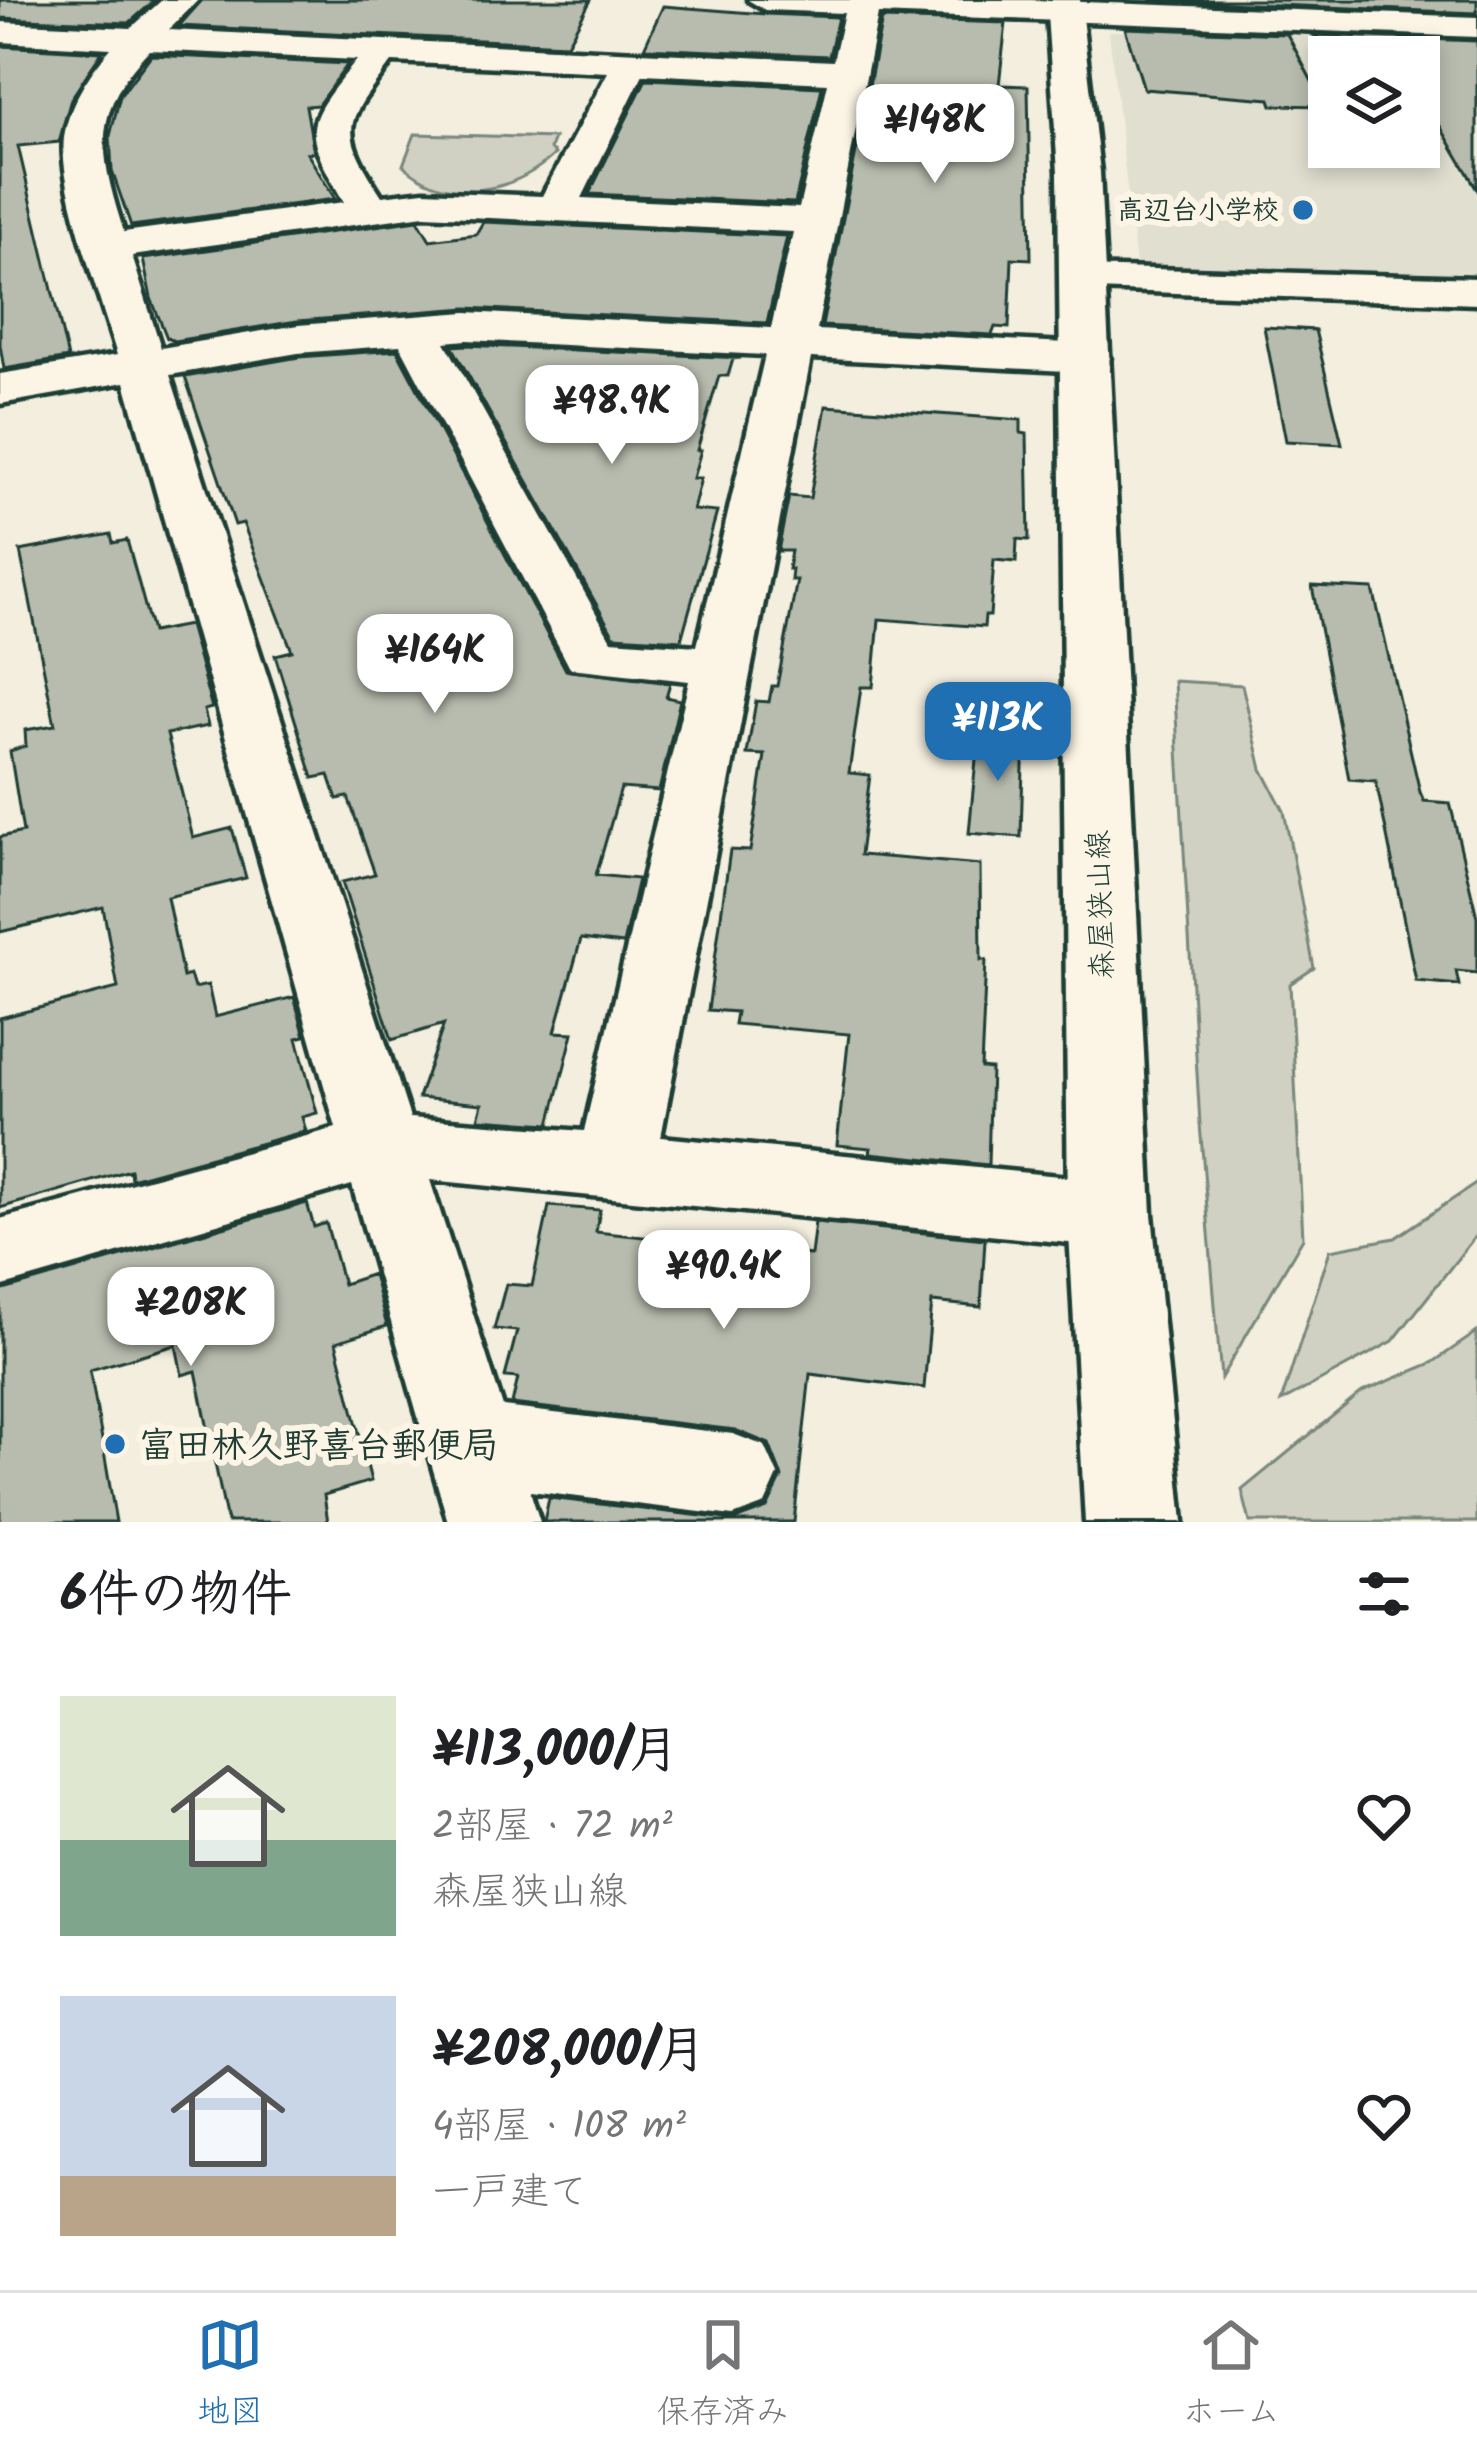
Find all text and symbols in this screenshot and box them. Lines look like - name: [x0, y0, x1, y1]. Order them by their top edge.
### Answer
- map controls: [1308, 36, 1440, 168]
- button: layers: [1308, 36, 1440, 168]
- pin: ¥148K: [851, 84, 1019, 186]
- text: ¥148K: [883, 92, 987, 154]
- place label: 高辺台小学校: [1117, 190, 1279, 233]
- marker: 高辺台小学校: [1290, 197, 1316, 223]
- pin: ¥98.9K: [514, 365, 710, 467]
- text: ¥98.9K: [552, 373, 672, 435]
- pin: ¥164K: [351, 614, 519, 716]
- text: ¥164K: [384, 622, 486, 684]
- pin: ¥113K: [914, 682, 1082, 784]
- text: ¥113K: [952, 690, 1044, 752]
- street label: 森屋狭山線: [1075, 829, 1129, 981]
- pin: ¥90.4K: [626, 1230, 822, 1332]
- text: ¥90.4K: [665, 1238, 783, 1300]
- pin: ¥208K: [107, 1267, 275, 1369]
- text: ¥208K: [134, 1275, 248, 1337]
- place label: 富田林久野喜台郵便局: [139, 1419, 499, 1476]
- marker: 富田林久野喜台郵便局: [102, 1431, 128, 1457]
- text: 6件の物件: [60, 1556, 292, 1637]
- icon: filters: [1351, 1561, 1417, 1627]
- text: ¥113,000/月: [432, 1712, 679, 1793]
- icon: home: [156, 1744, 300, 1888]
- icon: heart: [1351, 1783, 1417, 1849]
- text: 2部屋 · 72 m²: [432, 1797, 673, 1859]
- text: 森屋狭山線: [432, 1863, 627, 1925]
- text: ¥208,000/月: [432, 2012, 707, 2093]
- icon: home: [156, 2044, 300, 2188]
- icon: heart: [1351, 2083, 1417, 2149]
- text: 4部屋 · 108 m²: [432, 2097, 686, 2159]
- text: 一戸建て: [432, 2163, 588, 2225]
- tab: 地図: [197, 2312, 263, 2440]
- tab: 保存済み: [657, 2312, 789, 2440]
- tab: ホーム: [1182, 2312, 1280, 2440]

